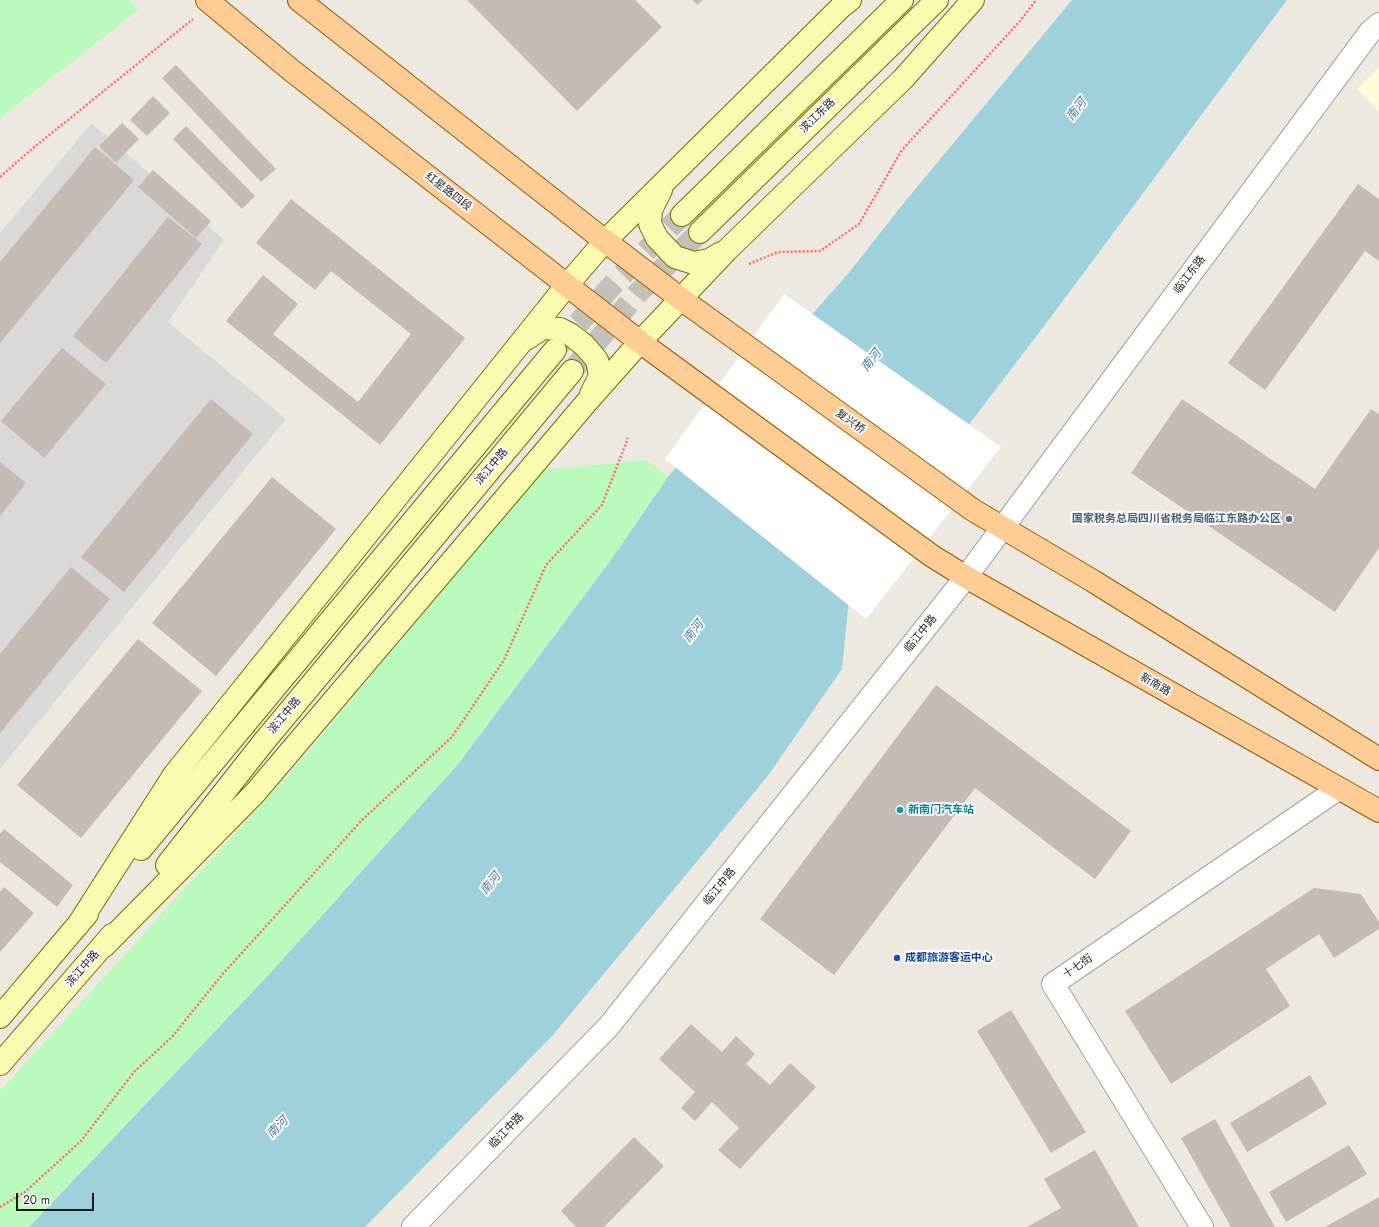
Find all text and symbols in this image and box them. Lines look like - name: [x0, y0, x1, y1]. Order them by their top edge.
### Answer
- street label: 滨江东路: [798, 96, 838, 136]
- water label: 南河: [1064, 96, 1090, 124]
- street label: 红星路四段: [422, 170, 474, 214]
- street label: 临江东路: [1171, 253, 1209, 297]
- water label: 南河: [859, 347, 885, 375]
- street label: 复兴桥: [833, 407, 867, 437]
- street label: 滨江中路: [473, 446, 511, 488]
- place label: 国家税务总局四川省税务局临江东路办公区: [1072, 512, 1281, 526]
- marker: 国家税务总局四川省税务局临江东路办公区: [1284, 514, 1294, 524]
- street label: 临江中路: [902, 613, 940, 655]
- water label: 南河: [681, 618, 707, 646]
- street label: 新南路: [1137, 671, 1173, 699]
- street label: 滨江中路: [266, 695, 304, 737]
- place label: 新南门汽车站: [908, 803, 974, 817]
- marker: 新南门汽车站: [895, 805, 905, 815]
- street label: 临江中路: [701, 866, 739, 908]
- water label: 南河: [478, 870, 504, 898]
- street label: 滨江中路: [64, 948, 102, 990]
- place label: 成都旅游客运中心: [905, 951, 993, 965]
- street label: 十七街: [1061, 952, 1095, 982]
- marker: 成都旅游客运中心: [892, 953, 902, 963]
- street label: 临江中路: [487, 1111, 527, 1151]
- water label: 南河: [264, 1114, 292, 1142]
- scale bar: [18, 1185, 96, 1211]
- text: 20 m: [23, 1191, 50, 1209]

